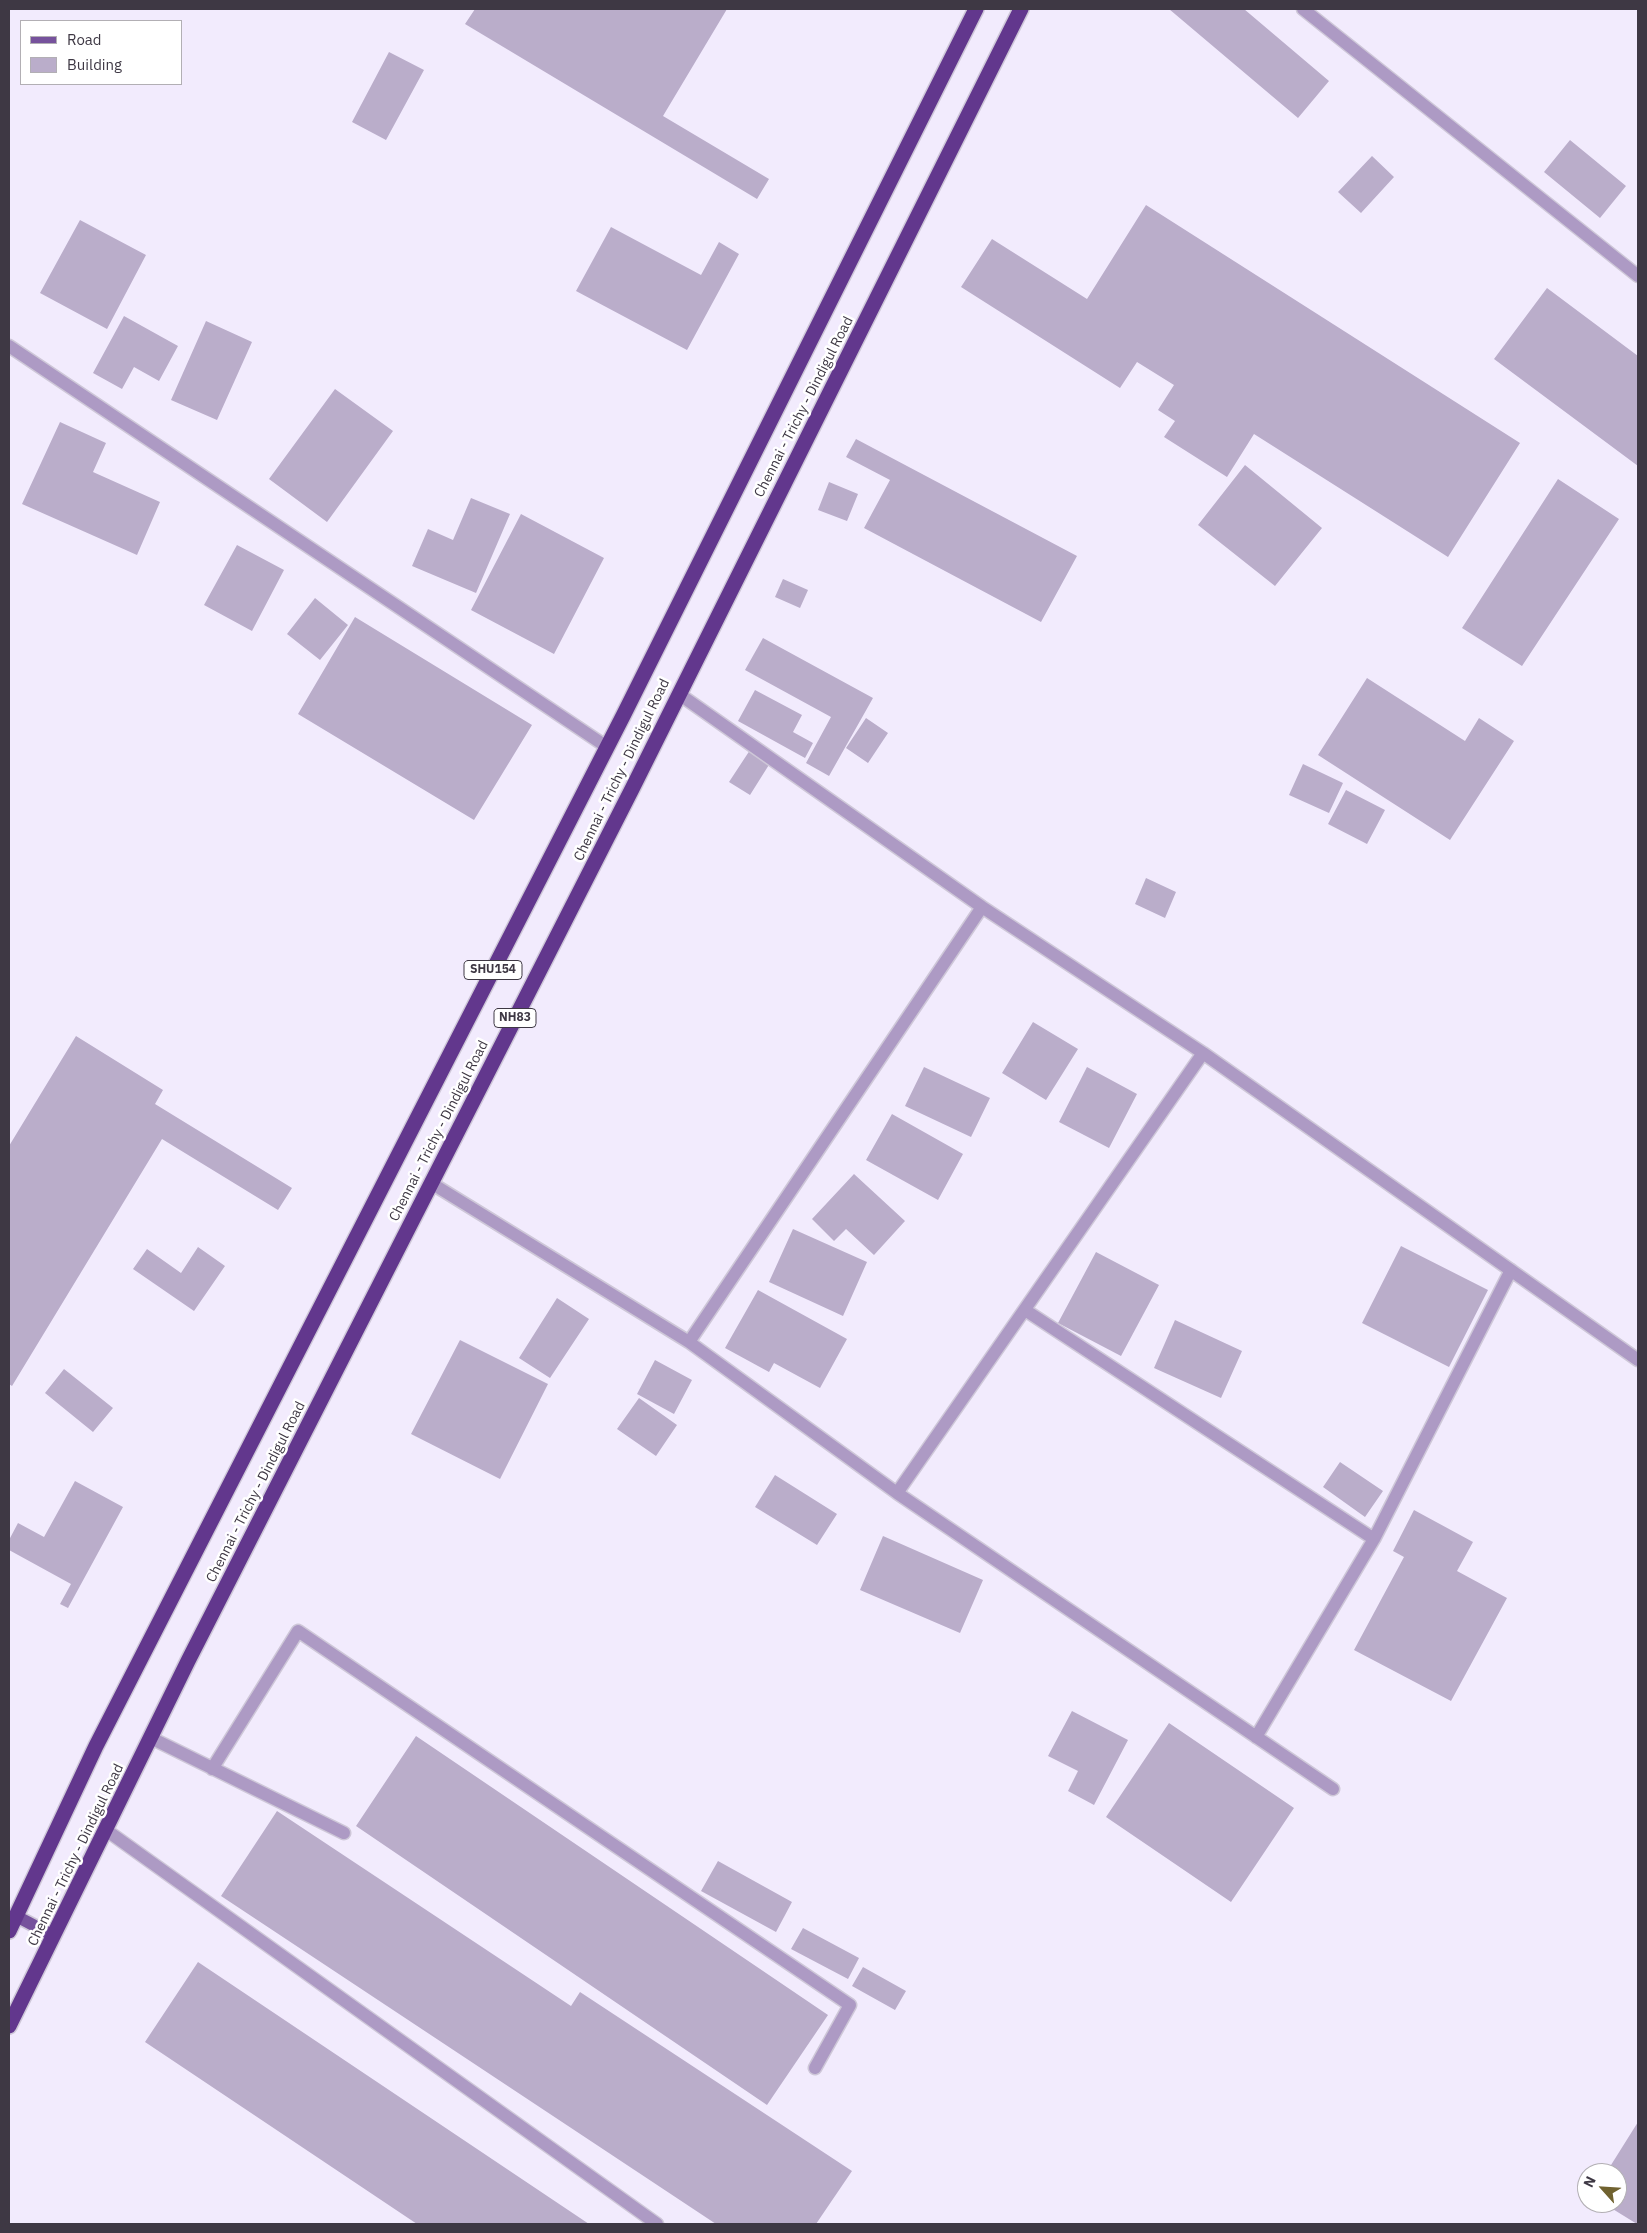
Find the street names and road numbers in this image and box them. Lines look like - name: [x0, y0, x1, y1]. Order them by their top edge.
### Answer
- street label: Chennai - Trichy - Dindigul Road: [751, 314, 857, 500]
- street label: Chennai - Trichy - Dindigul Road: [570, 676, 674, 864]
- road number: SHU154: [464, 960, 522, 980]
- road number: NH83: [494, 1008, 536, 1028]
- street label: Chennai - Trichy - Dindigul Road: [386, 1038, 492, 1224]
- street label: Chennai - Trichy - Dindigul Road: [203, 1399, 309, 1585]
- street label: Chennai - Trichy - Dindigul Road: [24, 1761, 128, 1949]

